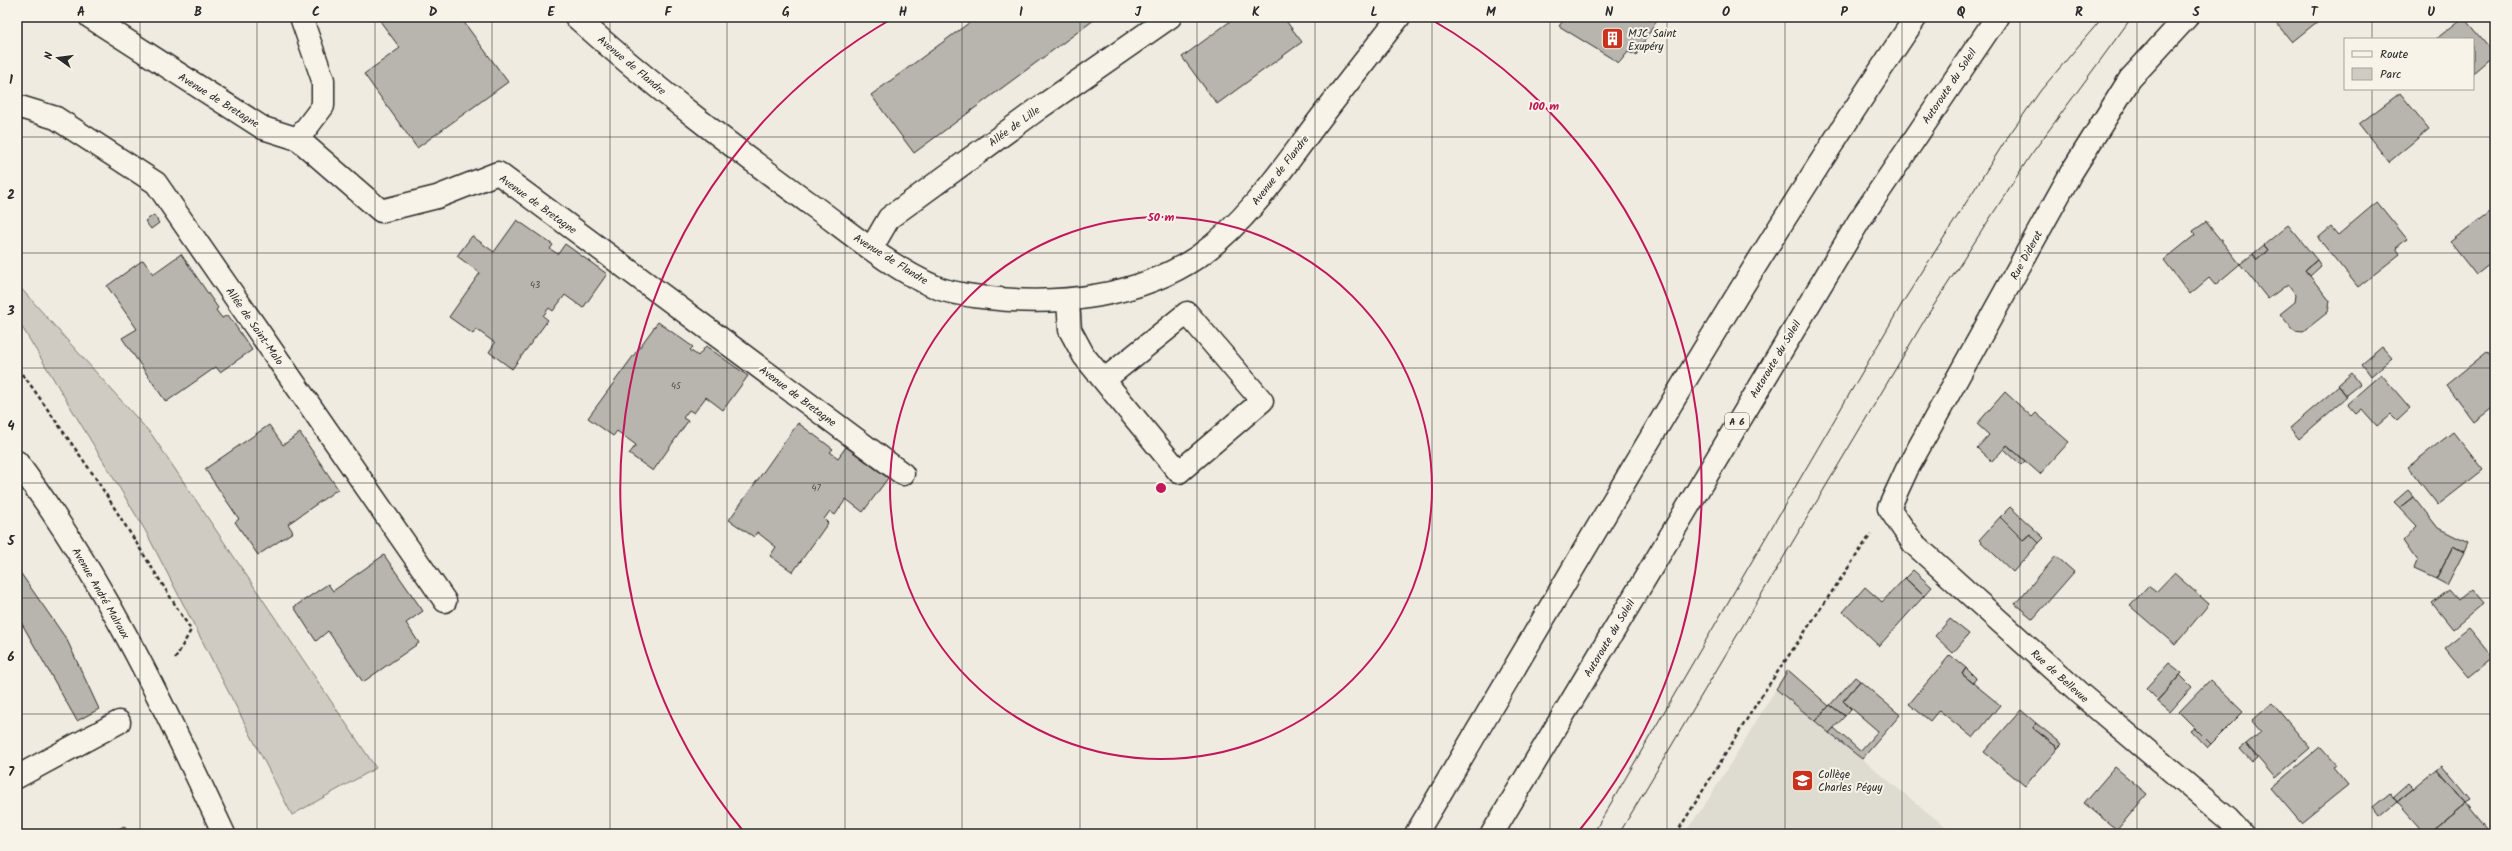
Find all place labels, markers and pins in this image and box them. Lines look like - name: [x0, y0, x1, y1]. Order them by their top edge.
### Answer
- place label: MJC Saint Exupéry: [1628, 25, 1677, 56]
- building icon: MJC Saint Exupéry: [1600, 26, 1626, 52]
- centre of rings: [1154, 481, 1168, 495]
- place label: Collège Charles Péguy: [1818, 766, 1883, 797]
- school or university icon: Collège Charles Péguy: [1790, 767, 1816, 793]

